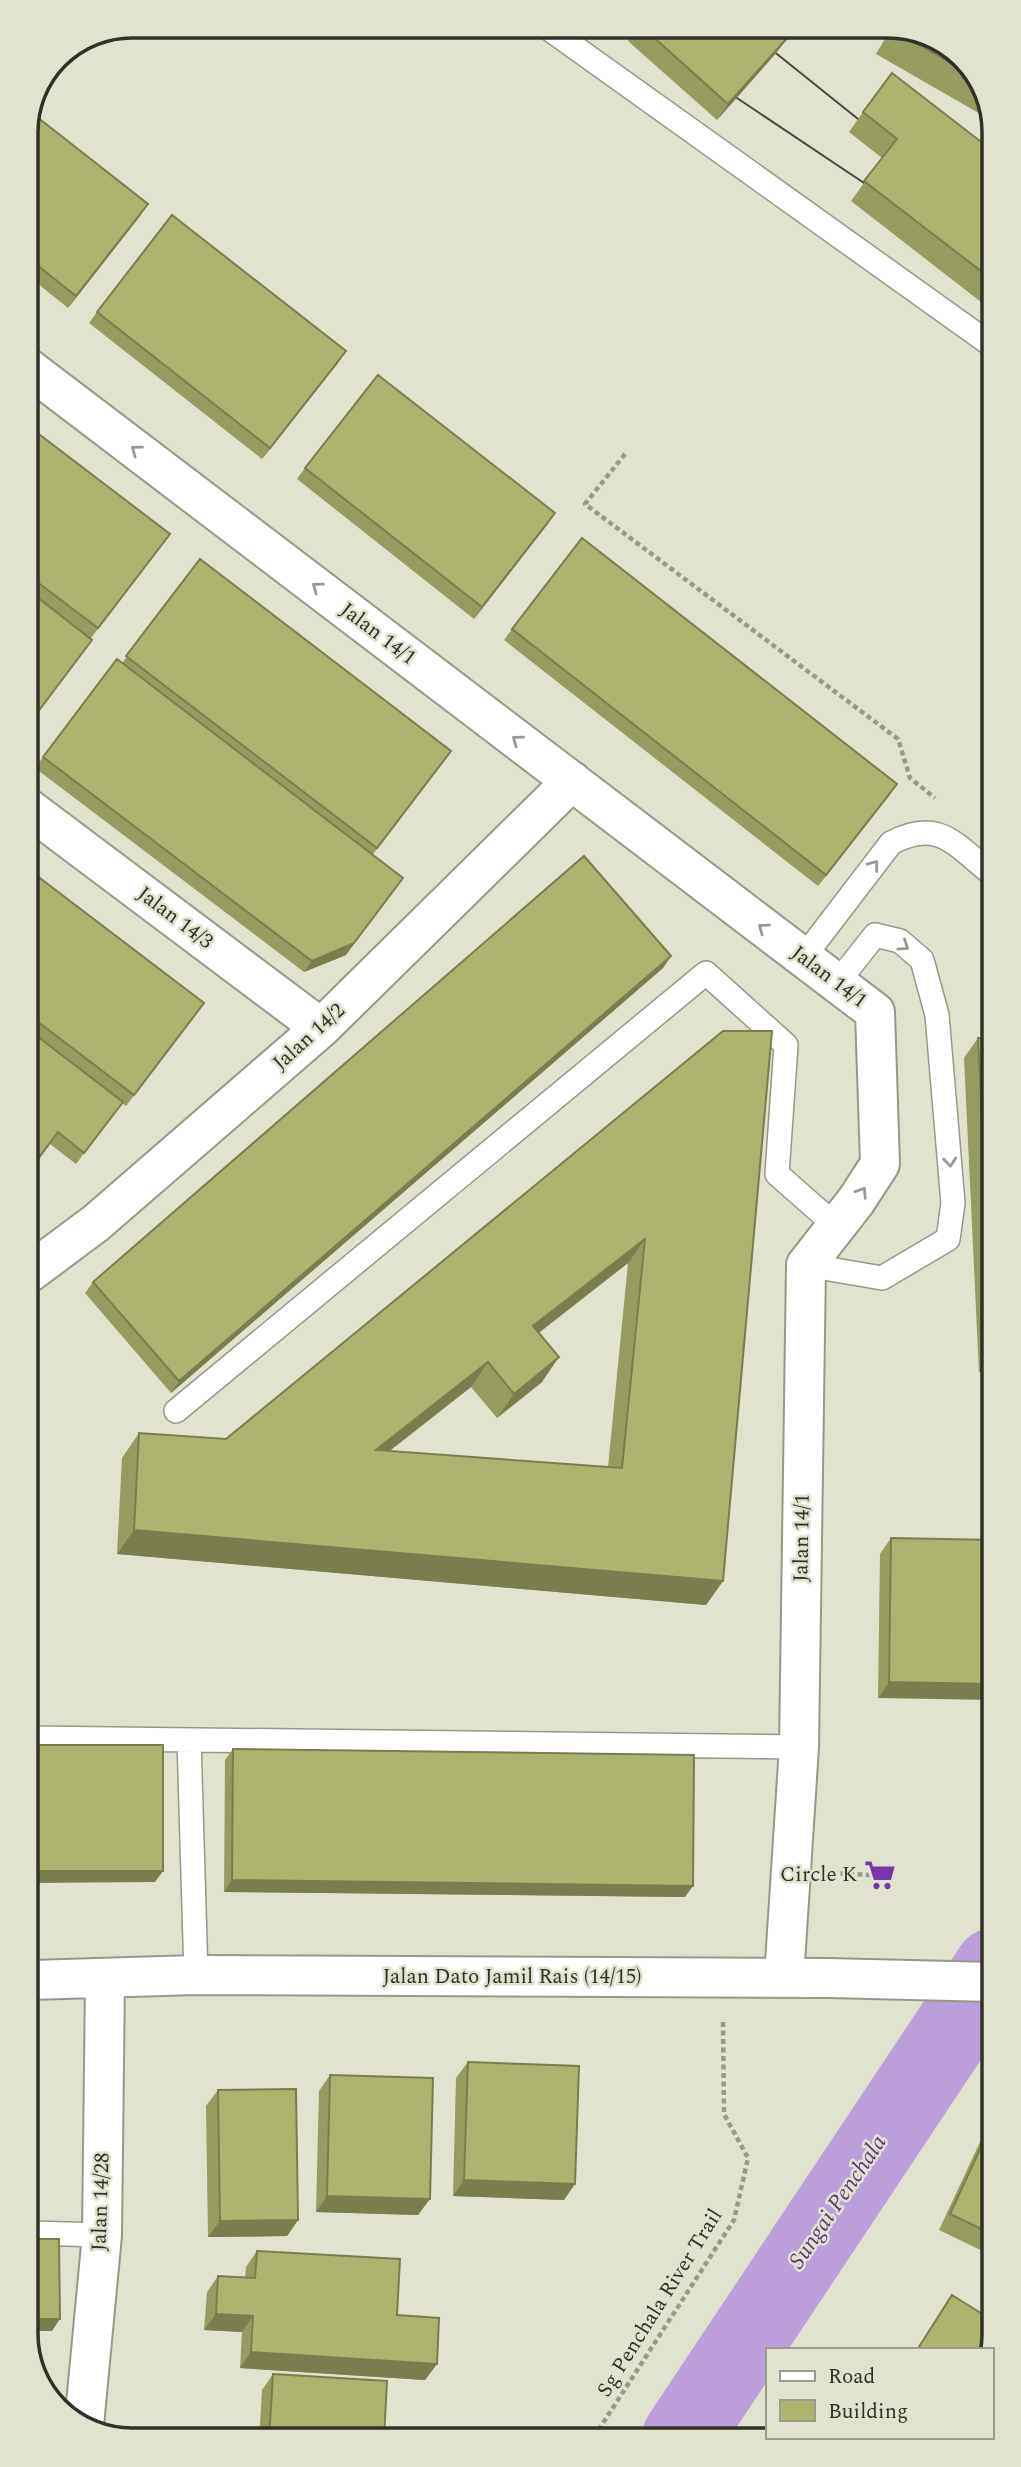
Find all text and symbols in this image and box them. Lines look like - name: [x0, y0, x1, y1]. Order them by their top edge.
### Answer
- one-way arrow: [131, 445, 143, 458]
- one-way arrow: [312, 583, 325, 596]
- street label: Jalan 14/1: [333, 595, 423, 673]
- one-way arrow: [513, 736, 525, 748]
- one-way arrow: [866, 860, 879, 872]
- street label: Jalan 14/3: [130, 879, 220, 958]
- one-way arrow: [759, 923, 771, 936]
- street label: Jalan 14/1: [784, 938, 874, 1016]
- one-way arrow: [896, 938, 909, 950]
- street label: Jalan 14/2: [265, 996, 353, 1078]
- one-way arrow: [942, 1156, 957, 1168]
- one-way arrow: [854, 1187, 866, 1200]
- street label: Jalan 14/1: [785, 1494, 819, 1582]
- supermarket icon: Circle K: [863, 1858, 897, 1892]
- place label: Circle K: [780, 1859, 857, 1891]
- street label: Jalan Dato Jamil Rais (14/15): [383, 1961, 642, 1993]
- water label: Sungai Penchala: [780, 2128, 896, 2276]
- street label: Jalan 14/28: [83, 2152, 119, 2252]
- street label: Sg Penchala River Trail: [589, 2203, 731, 2403]
- legend: [766, 2348, 993, 2439]
- text: Road: [828, 2361, 875, 2393]
- text: Building: [828, 2396, 908, 2428]

